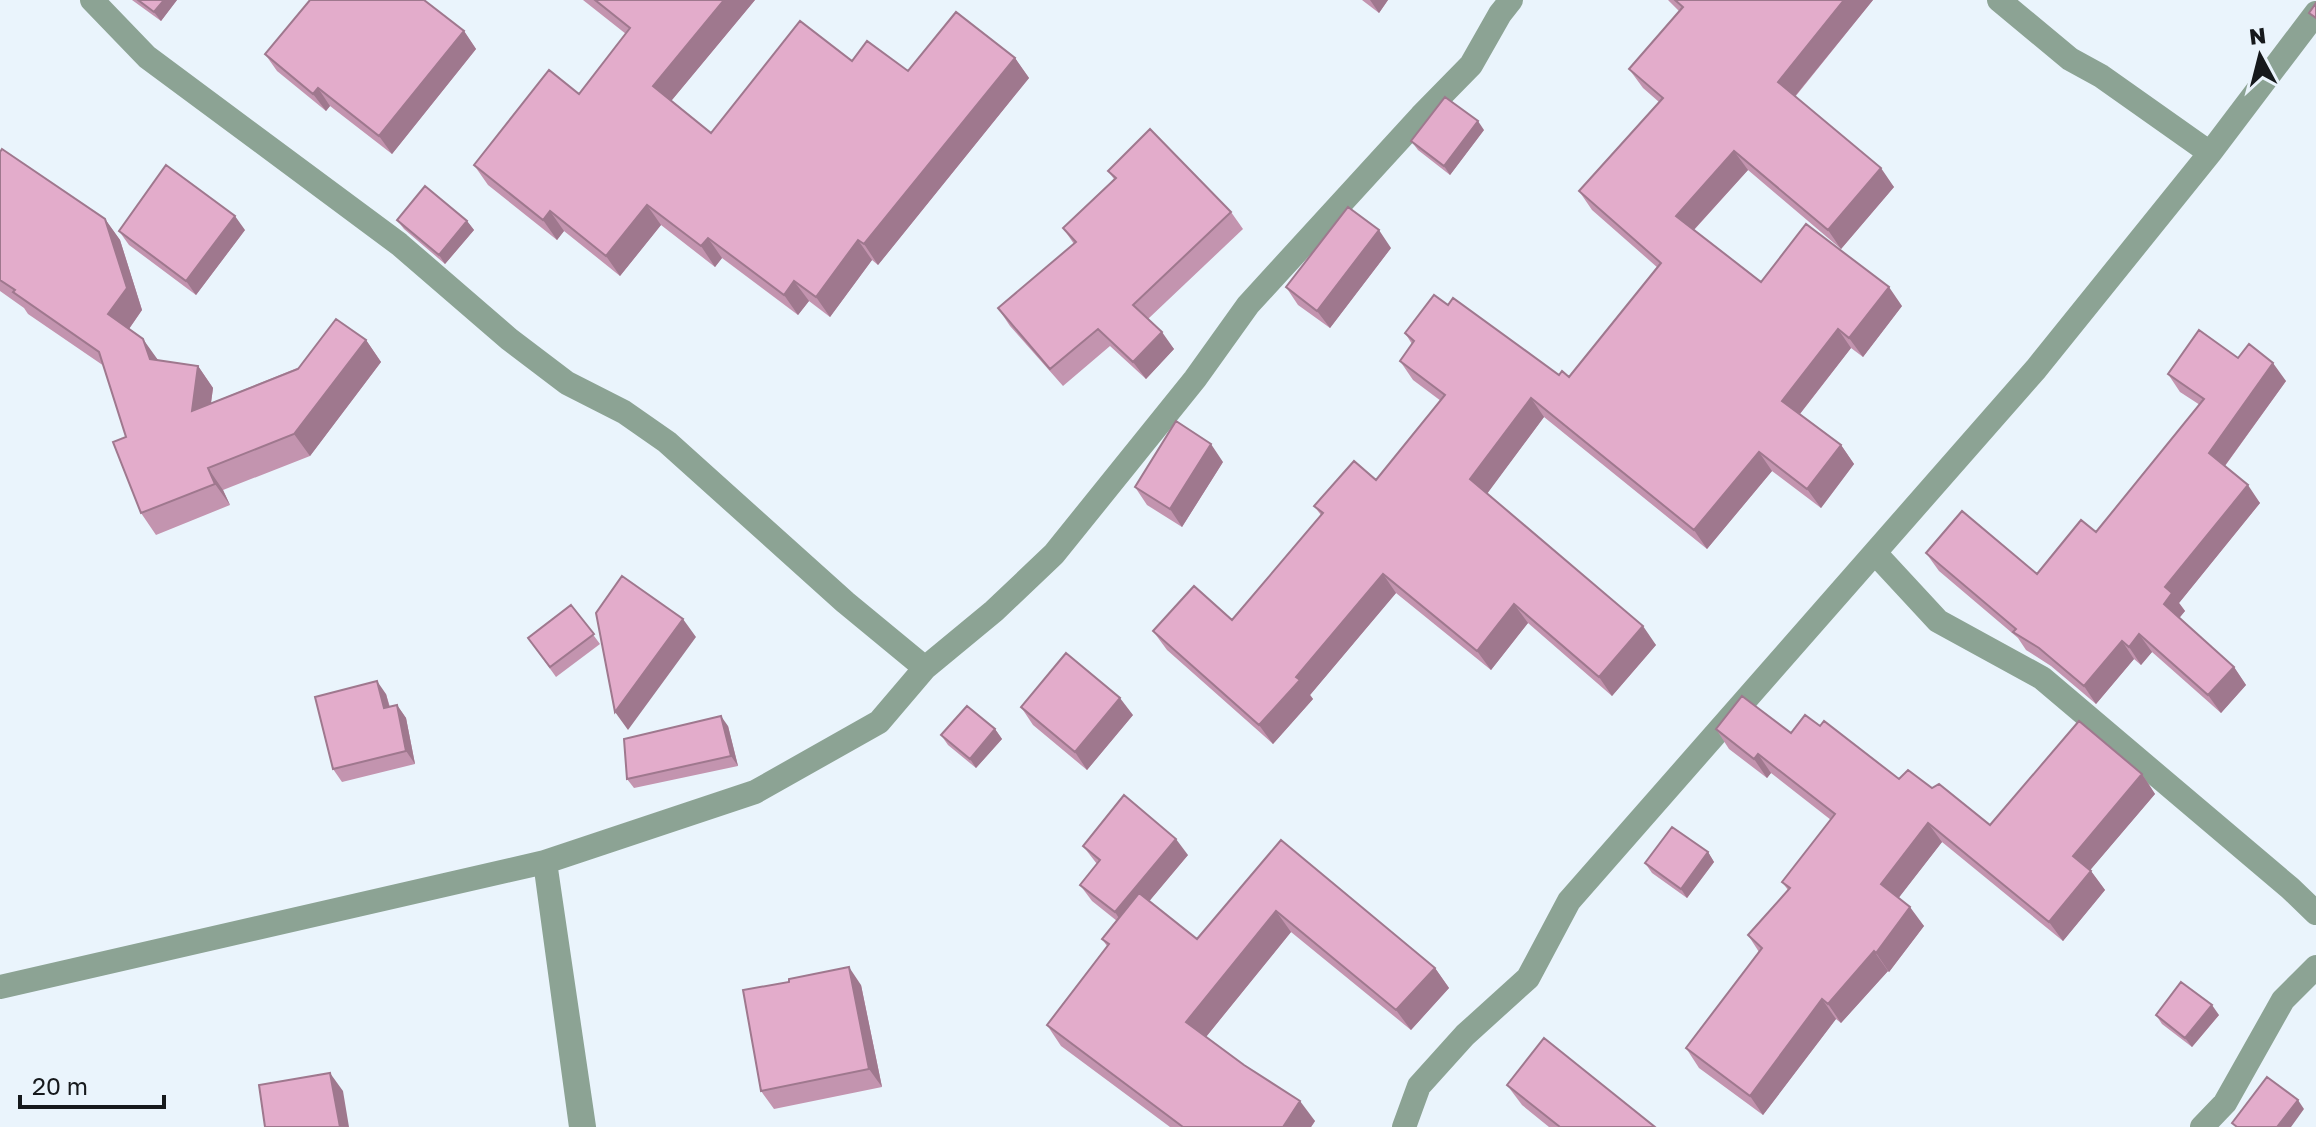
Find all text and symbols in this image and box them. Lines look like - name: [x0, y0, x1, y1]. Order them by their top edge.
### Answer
- north arrow: [2220, 16, 2300, 96]
- text: N: [2248, 21, 2267, 50]
- scale bar: [20, 1059, 164, 1109]
- text: 20 m: [32, 1071, 88, 1100]

